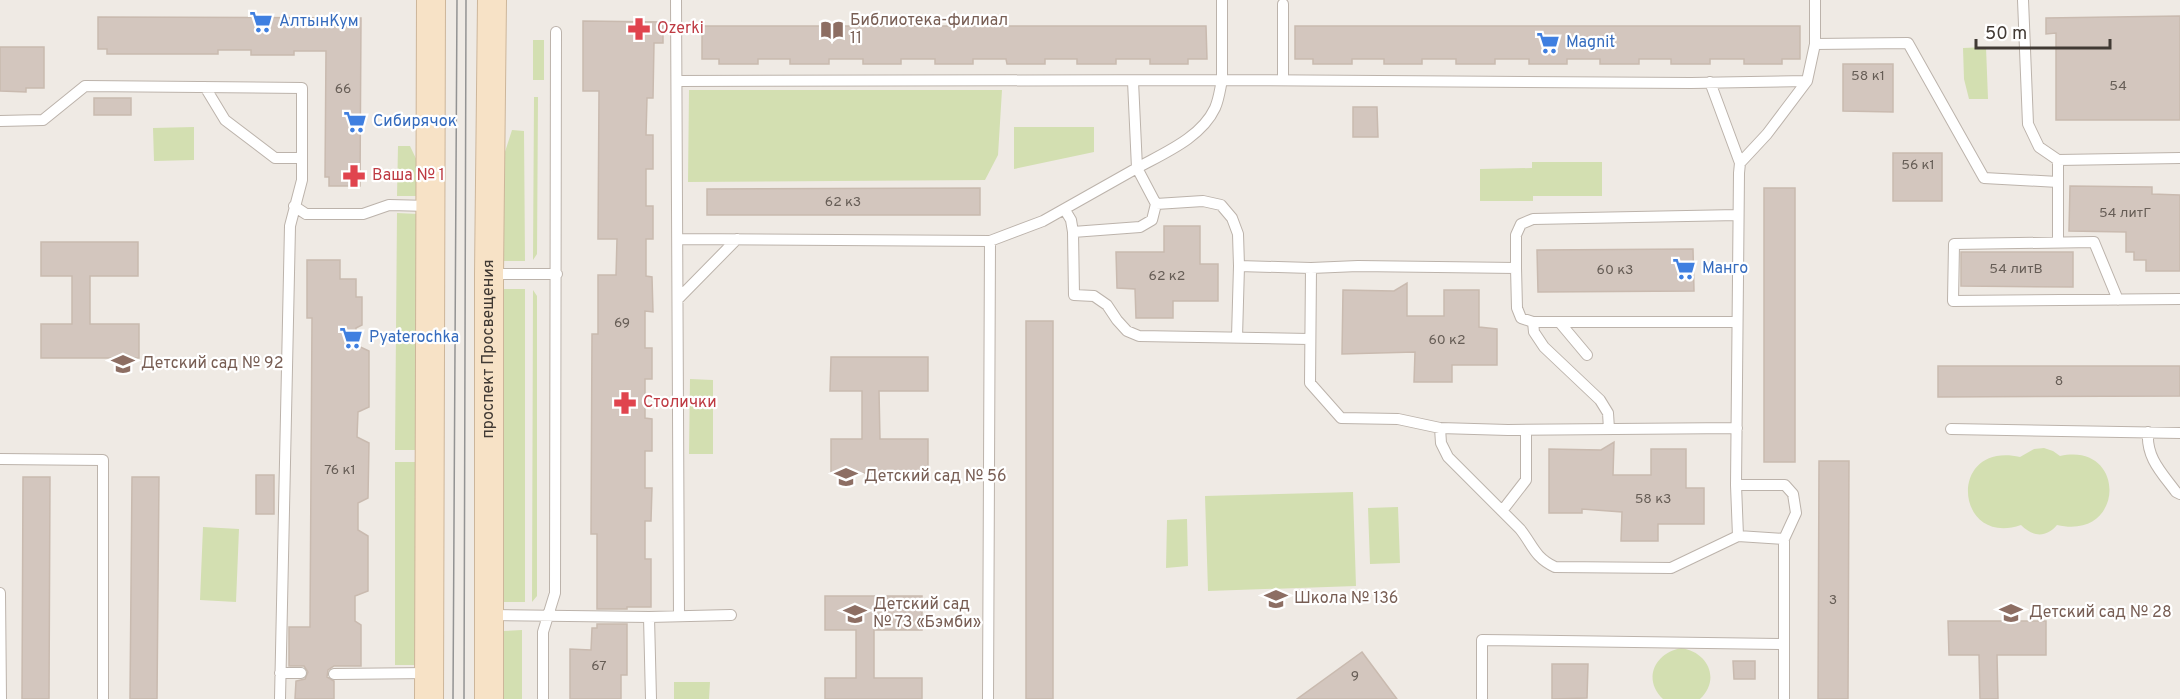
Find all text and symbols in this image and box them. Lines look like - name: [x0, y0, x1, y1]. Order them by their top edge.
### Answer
- supermarket icon: АлтынКум: [248, 9, 274, 35]
- place label: Библиотека-филиал 11: [850, 11, 1008, 49]
- place label: АлтынКум: [279, 12, 359, 32]
- scale bar: [1976, 12, 2110, 50]
- pharmacy icon: Ozerki: [626, 16, 652, 42]
- library icon: Библиотека-филиал 11: [819, 17, 845, 43]
- place label: Ozerki: [657, 19, 704, 39]
- text: 50 m: [1985, 23, 2027, 46]
- supermarket icon: Magnit: [1535, 30, 1561, 56]
- place label: Magnit: [1566, 33, 1615, 53]
- house number: 58 к1: [1851, 68, 1885, 85]
- house number: 54: [2109, 78, 2127, 95]
- house number: 66: [335, 81, 351, 98]
- supermarket icon: Сибирячок: [342, 109, 368, 135]
- place label: Сибирячок: [373, 112, 457, 132]
- house number: 56 к1: [1901, 157, 1935, 174]
- pharmacy icon: Ваша № 1: [341, 163, 367, 189]
- place label: Ваша № 1: [372, 166, 445, 186]
- house number: 62 к3: [825, 194, 861, 211]
- house number: 54 литГ: [2099, 205, 2151, 222]
- supermarket icon: Манго: [1671, 256, 1697, 282]
- street label: проспект Просвещения: [479, 259, 499, 439]
- place label: Манго: [1702, 259, 1748, 279]
- house number: 54 литВ: [1989, 261, 2043, 278]
- house number: 60 к3: [1597, 262, 1633, 279]
- house number: 62 к2: [1149, 268, 1185, 285]
- house number: 69: [614, 315, 630, 332]
- supermarket icon: Pyaterochka: [338, 325, 364, 351]
- place label: Pyaterochka: [369, 328, 459, 348]
- house number: 60 к2: [1428, 332, 1466, 349]
- school or university icon: Детский сад № 92: [110, 351, 136, 377]
- place label: Детский сад № 92: [141, 354, 283, 374]
- house number: 8: [2055, 373, 2063, 390]
- pharmacy icon: Столички: [612, 390, 638, 416]
- place label: Столички: [643, 393, 717, 413]
- house number: 76 к1: [324, 462, 356, 479]
- school or university icon: Детский сад № 56: [833, 464, 859, 490]
- place label: Детский сад № 56: [864, 467, 1007, 487]
- house number: 58 к3: [1635, 491, 1671, 508]
- school or university icon: Школа № 136: [1263, 586, 1289, 612]
- place label: Школа № 136: [1294, 589, 1398, 609]
- house number: 3: [1829, 592, 1837, 609]
- place label: Детский сад № 73 «Бэмби»: [873, 595, 981, 633]
- school or university icon: Детский сад № 28: [1998, 600, 2024, 626]
- school or university icon: Детский сад № 73 «Бэмби»: [842, 601, 868, 627]
- place label: Детский сад № 28: [2029, 603, 2172, 623]
- house number: 67: [591, 658, 607, 675]
- house number: 9: [1351, 668, 1359, 685]

